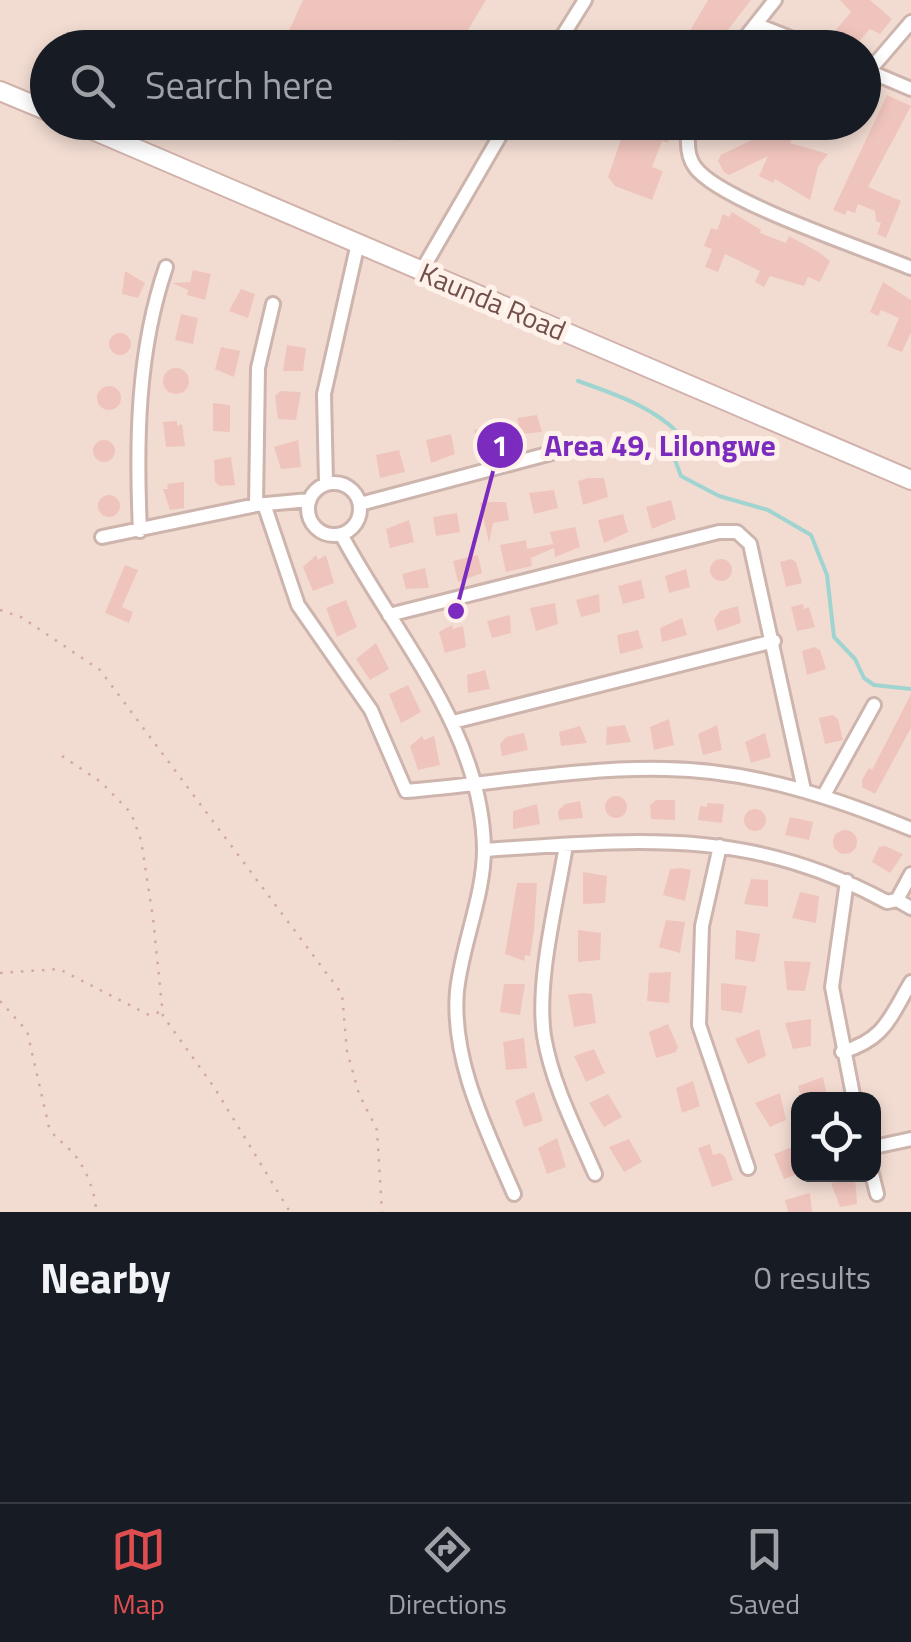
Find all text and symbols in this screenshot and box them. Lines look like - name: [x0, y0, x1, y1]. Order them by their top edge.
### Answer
- search box: [30, 30, 881, 140]
- text: Search here: [145, 56, 333, 114]
- icon: search: [65, 58, 120, 113]
- street label: Kaunda Road: [413, 251, 573, 351]
- callout: Area 49, Lilongwe: [475, 415, 796, 475]
- text: 1: [492, 422, 508, 468]
- text: Area 49, Lilongwe: [544, 422, 776, 468]
- map controls: [791, 1092, 881, 1182]
- button: locate: [791, 1092, 881, 1182]
- text: Nearby: [40, 1245, 171, 1309]
- text: 0 results: [754, 1253, 871, 1301]
- tab: Map: [111, 1522, 166, 1625]
- tab: Directions: [388, 1522, 507, 1625]
- tab: Saved: [729, 1522, 800, 1625]

